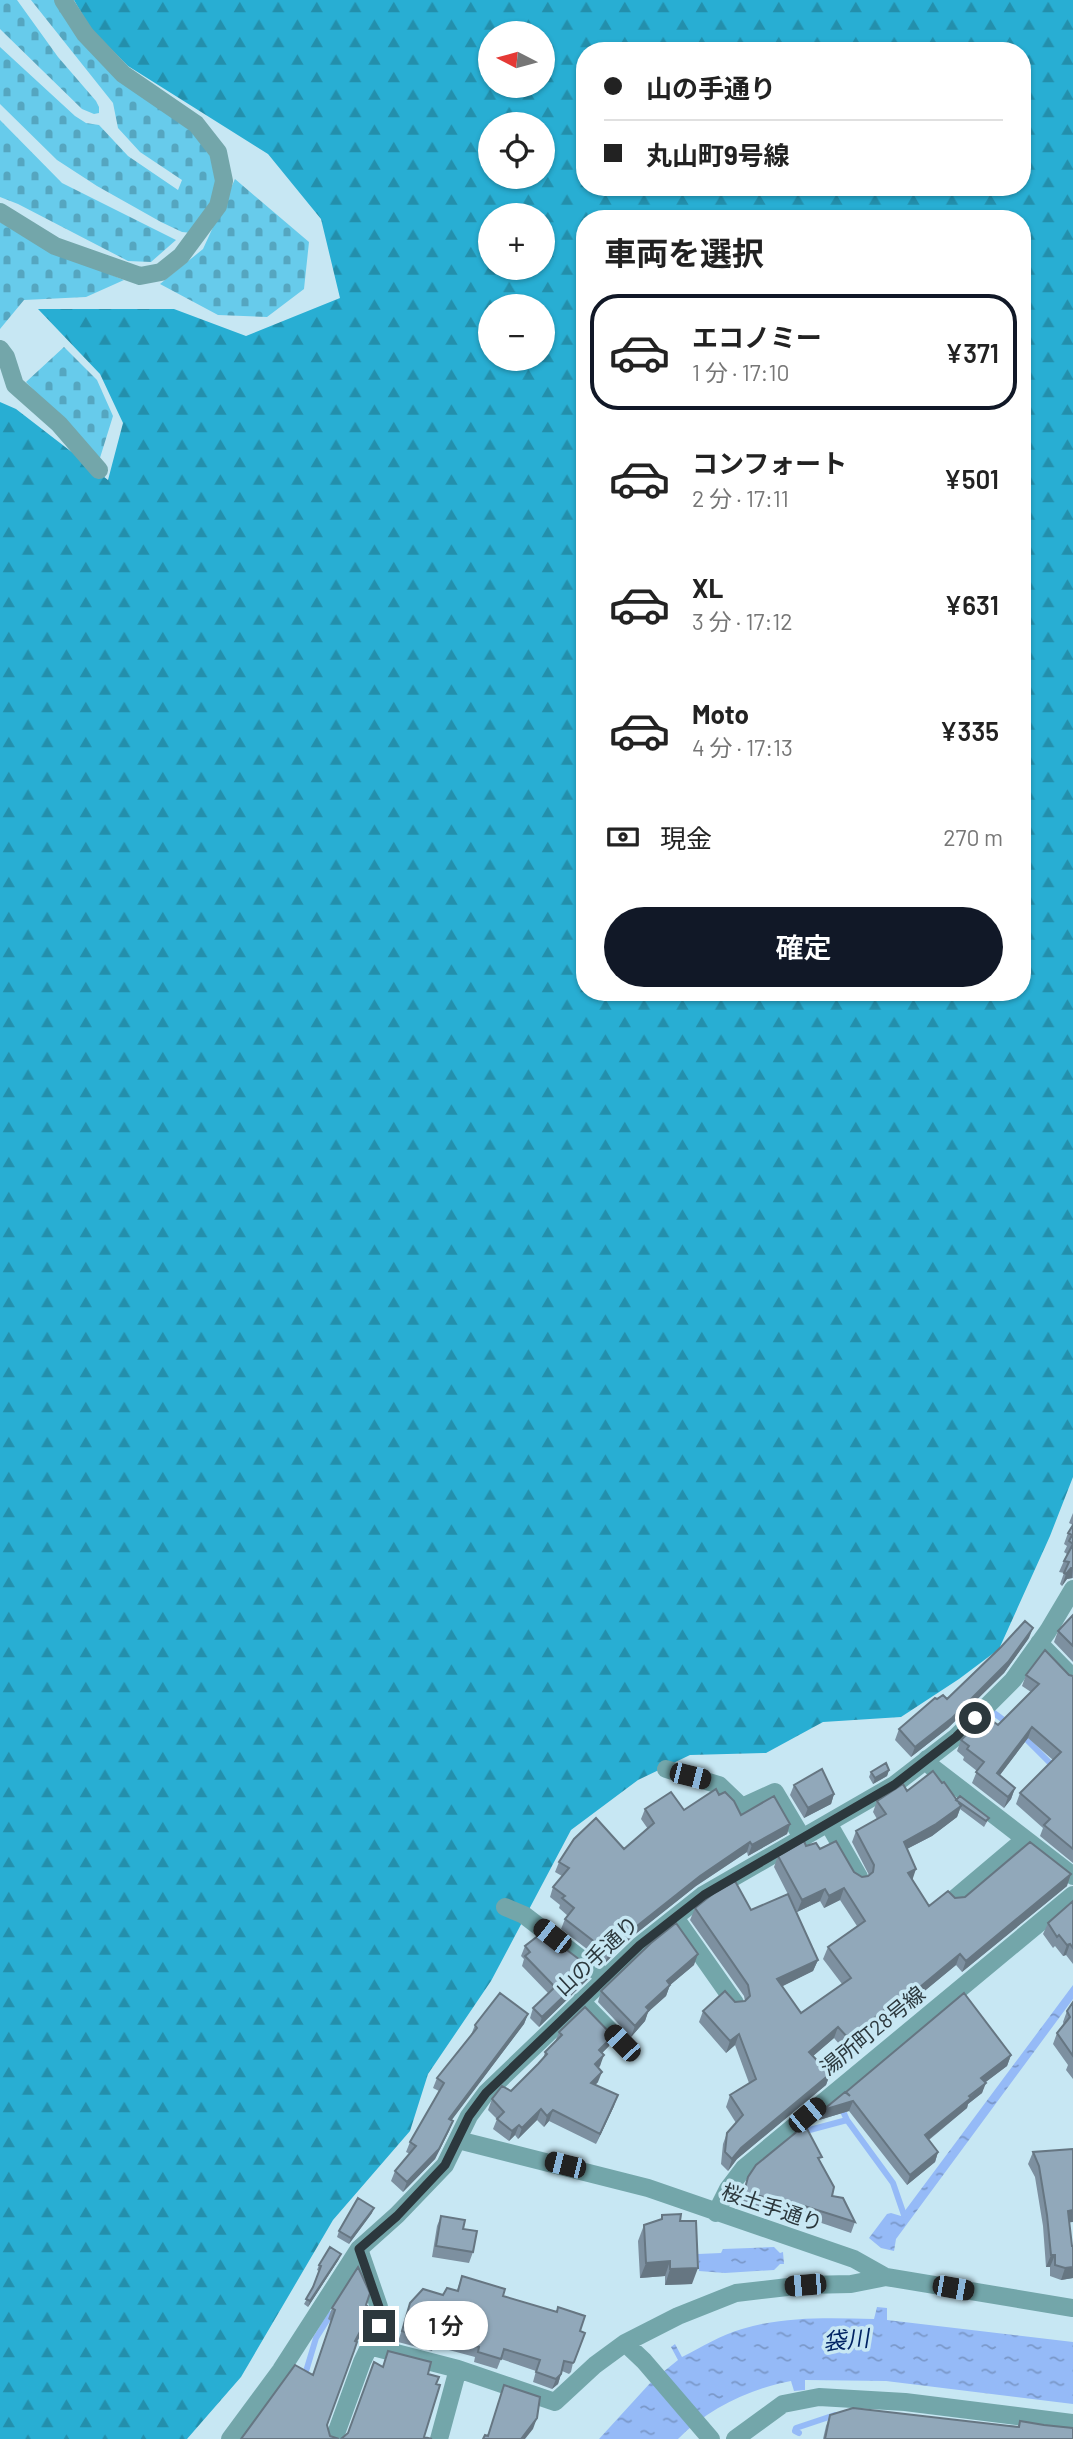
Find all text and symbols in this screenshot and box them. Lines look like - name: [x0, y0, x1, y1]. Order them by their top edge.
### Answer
- north arrow: [478, 21, 555, 98]
- map controls: [478, 21, 555, 371]
- text: 山の手通り: [646, 72, 776, 103]
- button: locate: [478, 112, 555, 189]
- text: 丸山町9号線: [646, 139, 790, 170]
- button: +: [478, 203, 555, 280]
- text: 車両を選択: [604, 233, 764, 271]
- button: −: [478, 294, 555, 371]
- icon: car: [608, 321, 671, 384]
- text: エコノミー: [692, 321, 822, 352]
- text: ¥371: [945, 337, 999, 368]
- text: 1 分 · 17:10: [692, 358, 789, 386]
- icon: car: [608, 447, 671, 510]
- text: コンフォート: [692, 447, 847, 478]
- text: ¥501: [944, 463, 999, 494]
- text: 2 分 · 17:11: [692, 484, 789, 512]
- text: XL: [692, 572, 723, 603]
- icon: car: [608, 573, 671, 636]
- text: ¥631: [945, 589, 999, 620]
- text: 3 分 · 17:12: [692, 607, 793, 635]
- text: Moto: [692, 698, 749, 729]
- icon: car: [608, 699, 671, 762]
- text: ¥335: [940, 715, 999, 746]
- text: 4 分 · 17:13: [692, 733, 793, 761]
- icon: cash: [604, 818, 642, 856]
- text: 現金: [660, 822, 712, 853]
- text: 270 m: [943, 823, 1003, 851]
- button: 確定: [604, 907, 1003, 987]
- route start: [959, 1702, 991, 1734]
- car: [668, 1761, 713, 1791]
- street label: 山の手通り: [549, 1910, 643, 2000]
- car: [529, 1915, 576, 1957]
- street label: 湯所町28号線: [815, 1980, 929, 2080]
- car: [600, 2021, 645, 2065]
- car: [785, 2093, 830, 2137]
- car: [543, 2150, 588, 2180]
- street label: 桜土手通り: [719, 2178, 826, 2235]
- car: [784, 2273, 827, 2297]
- car: [931, 2274, 976, 2302]
- callout: 1 分: [404, 2302, 488, 2350]
- route end: [363, 2310, 395, 2342]
- text: 1 分: [428, 2311, 464, 2339]
- water label: 袋川: [822, 2323, 873, 2355]

